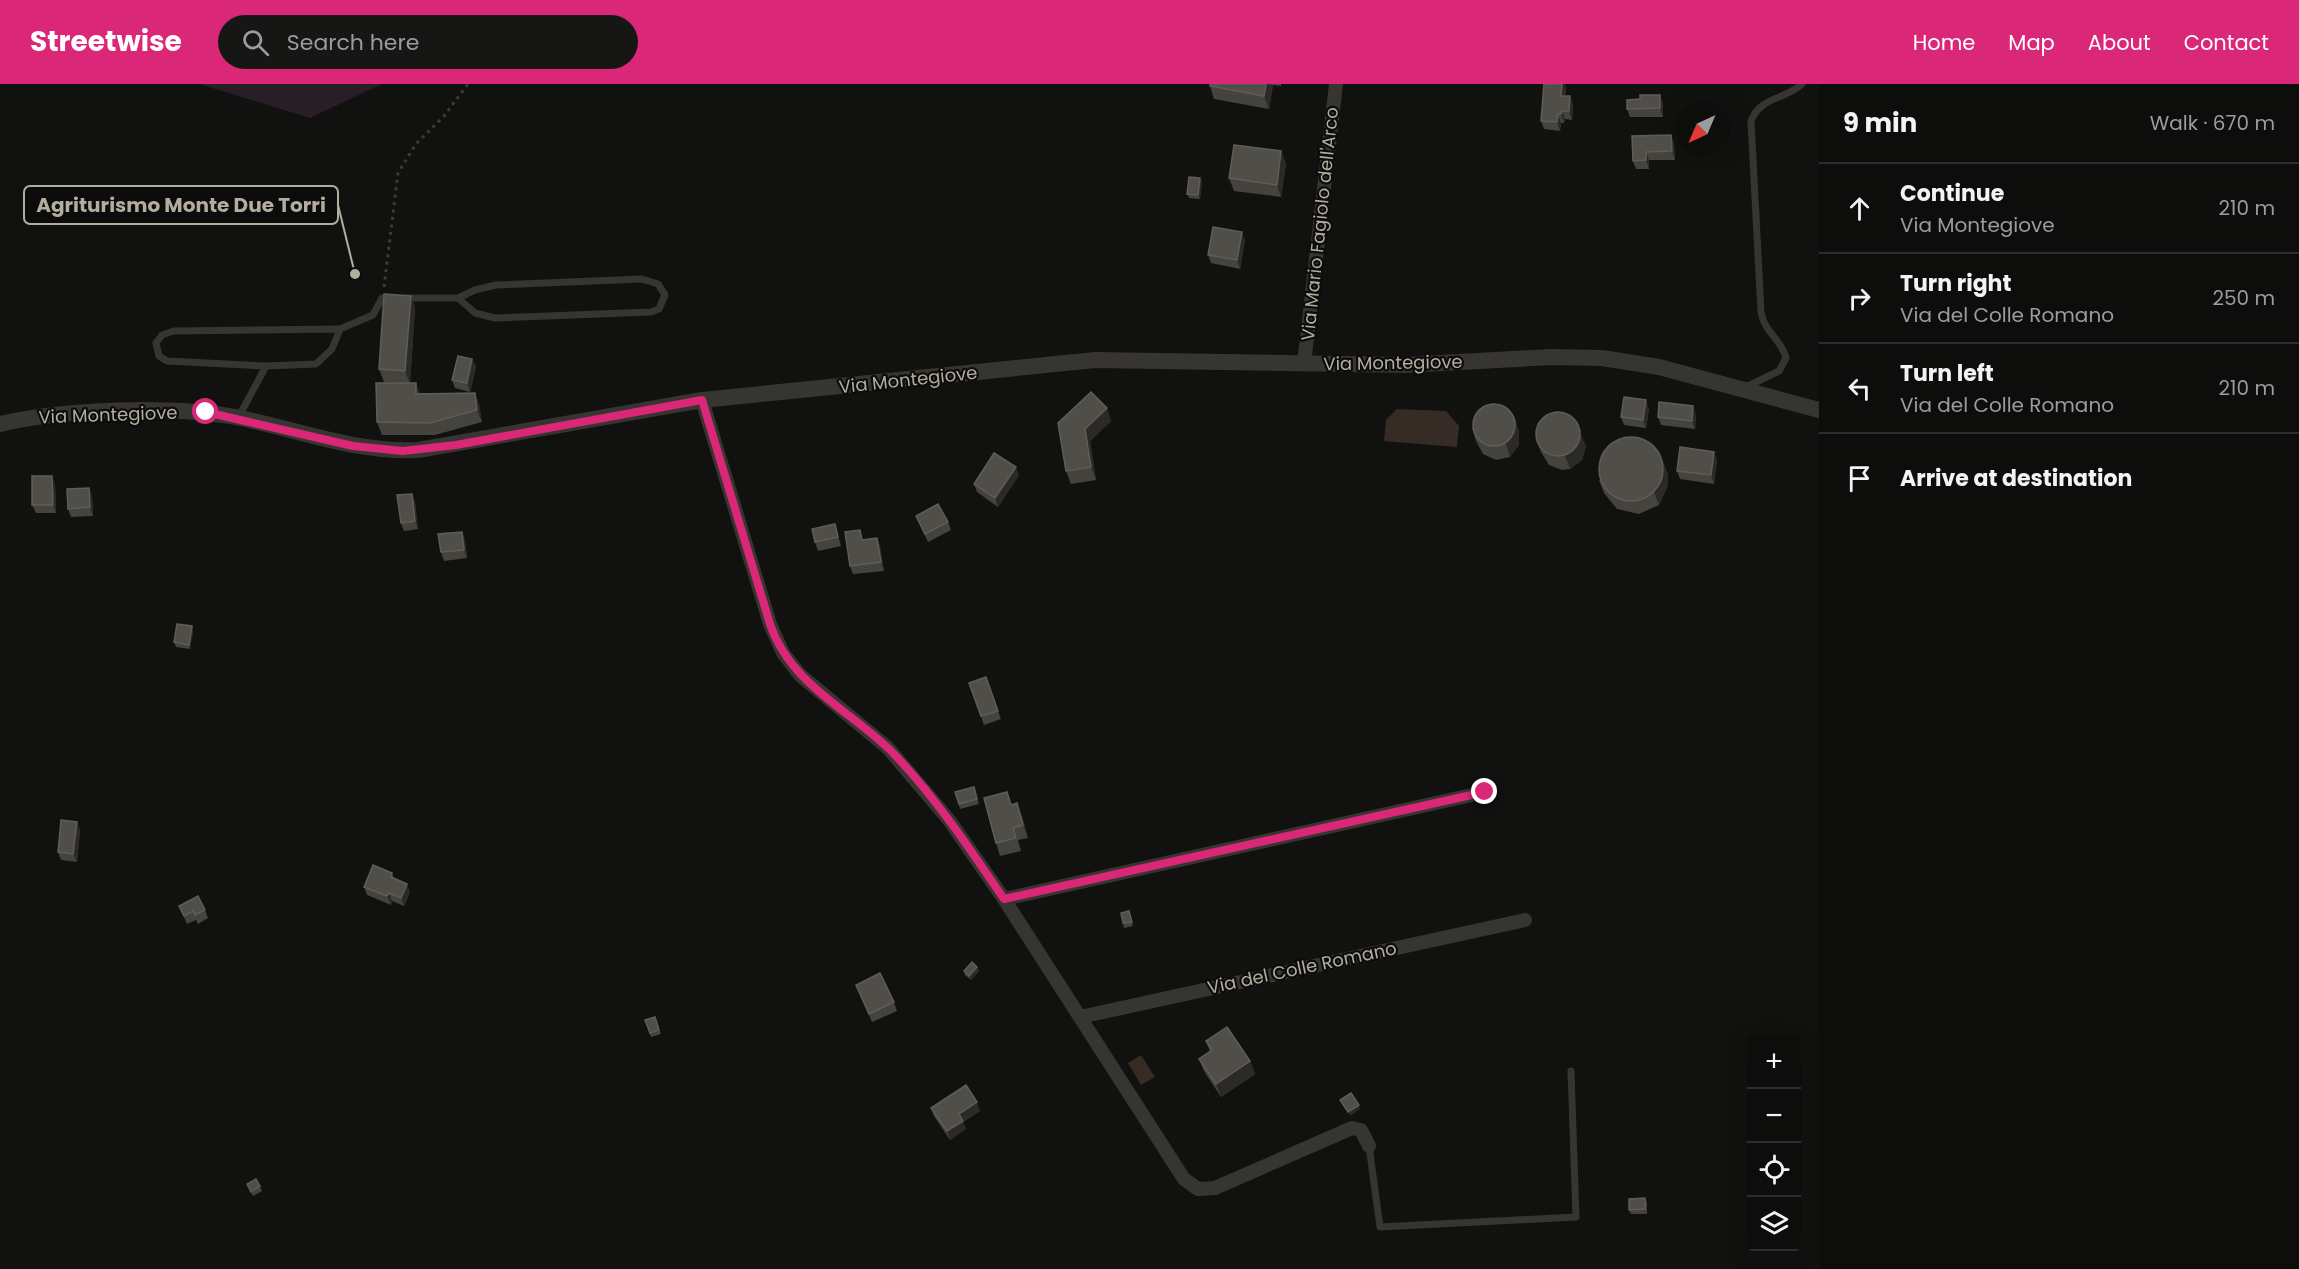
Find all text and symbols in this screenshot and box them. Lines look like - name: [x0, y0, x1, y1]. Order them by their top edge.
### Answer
- search box: [218, 15, 638, 69]
- text: Streetwise: [30, 22, 182, 61]
- icon: search: [239, 26, 272, 59]
- text: Search here: [287, 27, 419, 58]
- text: Home: [1913, 28, 1975, 57]
- text: Map: [2008, 28, 2055, 57]
- text: About: [2088, 28, 2151, 57]
- text: Contact: [2184, 28, 2269, 57]
- north arrow: [1675, 102, 1729, 156]
- text: 9 min: [1843, 105, 1917, 141]
- street label: Via Mario Fagiolo dell'Arco: [1295, 106, 1344, 342]
- text: Walk · 670 m: [2150, 109, 2275, 137]
- text: Continue: [1900, 178, 2004, 209]
- callout: Agriturismo Monte Due Torri: [24, 186, 338, 224]
- text: Agriturismo Monte Due Torri: [36, 191, 326, 219]
- icon: ahead: [1843, 192, 1876, 225]
- text: 210 m: [2219, 194, 2275, 222]
- text: Via Montegiove: [1900, 211, 2055, 239]
- text: Turn right: [1900, 268, 2011, 299]
- icon: right: [1843, 282, 1876, 315]
- text: 250 m: [2212, 284, 2275, 312]
- text: Via del Colle Romano: [1900, 301, 2114, 329]
- street label: Via Montegiove: [1323, 349, 1463, 376]
- text: Turn left: [1900, 358, 1994, 389]
- street label: Via Montegiove: [837, 360, 978, 399]
- icon: left: [1843, 372, 1876, 405]
- text: 210 m: [2219, 374, 2275, 402]
- text: Via del Colle Romano: [1900, 391, 2114, 419]
- route start: [192, 398, 218, 424]
- street label: Via Montegiove: [38, 400, 178, 429]
- icon: arrive: [1843, 462, 1876, 495]
- text: Arrive at destination: [1900, 463, 2132, 494]
- route end: [1471, 778, 1497, 804]
- street label: Via del Colle Romano: [1205, 935, 1399, 1000]
- map controls: [1747, 1035, 1801, 1251]
- button: +: [1747, 1035, 1801, 1089]
- button: −: [1747, 1089, 1801, 1143]
- button: locate: [1747, 1143, 1801, 1197]
- button: layers: [1747, 1197, 1801, 1251]

